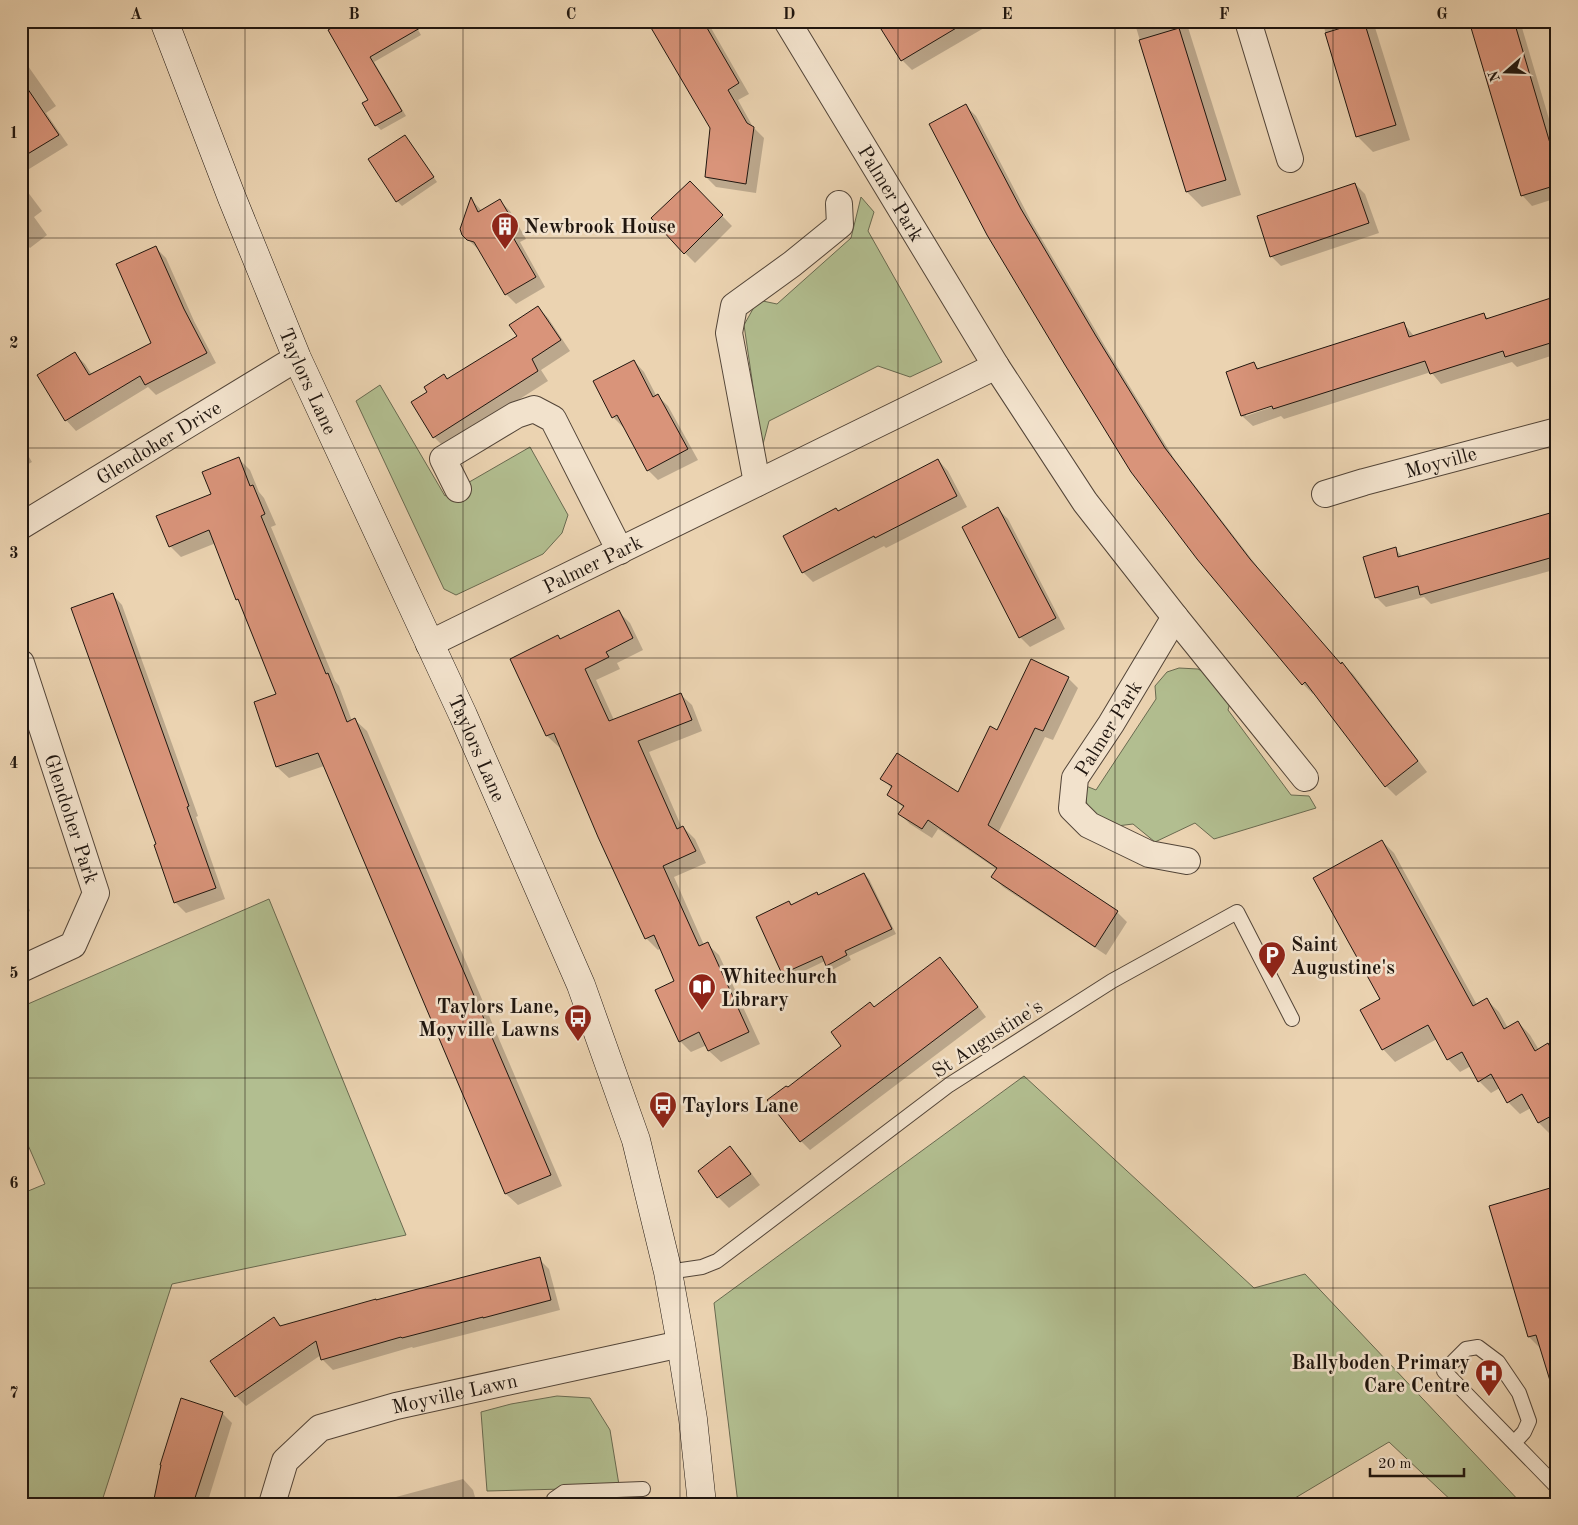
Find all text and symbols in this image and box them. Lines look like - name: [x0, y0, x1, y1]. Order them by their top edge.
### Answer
- text: A: [130, 7, 142, 23]
- text: B: [348, 7, 360, 23]
- text: C: [566, 7, 576, 23]
- text: D: [783, 7, 795, 23]
- text: E: [1001, 7, 1013, 23]
- text: F: [1219, 7, 1230, 23]
- text: G: [1436, 7, 1448, 23]
- north arrow: [1480, 48, 1530, 98]
- text: N: [1486, 68, 1503, 84]
- text: 1: [9, 126, 19, 142]
- street label: Palmer Park: [853, 143, 926, 245]
- building icon: Newbrook House: [490, 211, 520, 250]
- place label: Newbrook House: [524, 218, 676, 238]
- street label: Taylors Lane: [274, 326, 339, 438]
- text: 2: [9, 336, 19, 352]
- street label: Glendoher Drive: [94, 398, 225, 489]
- street label: Moyville: [1403, 445, 1479, 483]
- street label: Palmer Park: [540, 533, 646, 598]
- text: 3: [9, 546, 19, 562]
- street label: Palmer Park: [1073, 678, 1147, 780]
- street label: Taylors Lane: [443, 692, 508, 805]
- street label: Glendoher Park: [39, 752, 100, 887]
- text: 4: [9, 756, 19, 772]
- place label: Saint Augustine's: [1291, 936, 1395, 979]
- parking icon: Saint Augustine's: [1257, 940, 1287, 979]
- text: 5: [9, 966, 19, 982]
- place label: Whitechurch Library: [721, 968, 837, 1011]
- library icon: Whitechurch Library: [687, 972, 717, 1011]
- street label: St Augustine's: [929, 997, 1047, 1083]
- place label: Taylors Lane, Moyville Lawns: [418, 998, 559, 1041]
- bus stop icon: Taylors Lane, Moyville Lawns: [563, 1003, 593, 1042]
- bus stop icon: Taylors Lane: [648, 1090, 678, 1129]
- place label: Taylors Lane: [682, 1097, 799, 1117]
- text: 6: [9, 1176, 19, 1192]
- place label: Ballyboden Primary Care Centre: [1291, 1354, 1470, 1397]
- hospital icon: Ballyboden Primary Care Centre: [1474, 1358, 1504, 1397]
- street label: Moyville Lawn: [390, 1372, 520, 1419]
- text: 7: [9, 1386, 19, 1402]
- scale bar: [1370, 1445, 1464, 1477]
- text: 20 m: [1378, 1457, 1412, 1472]

